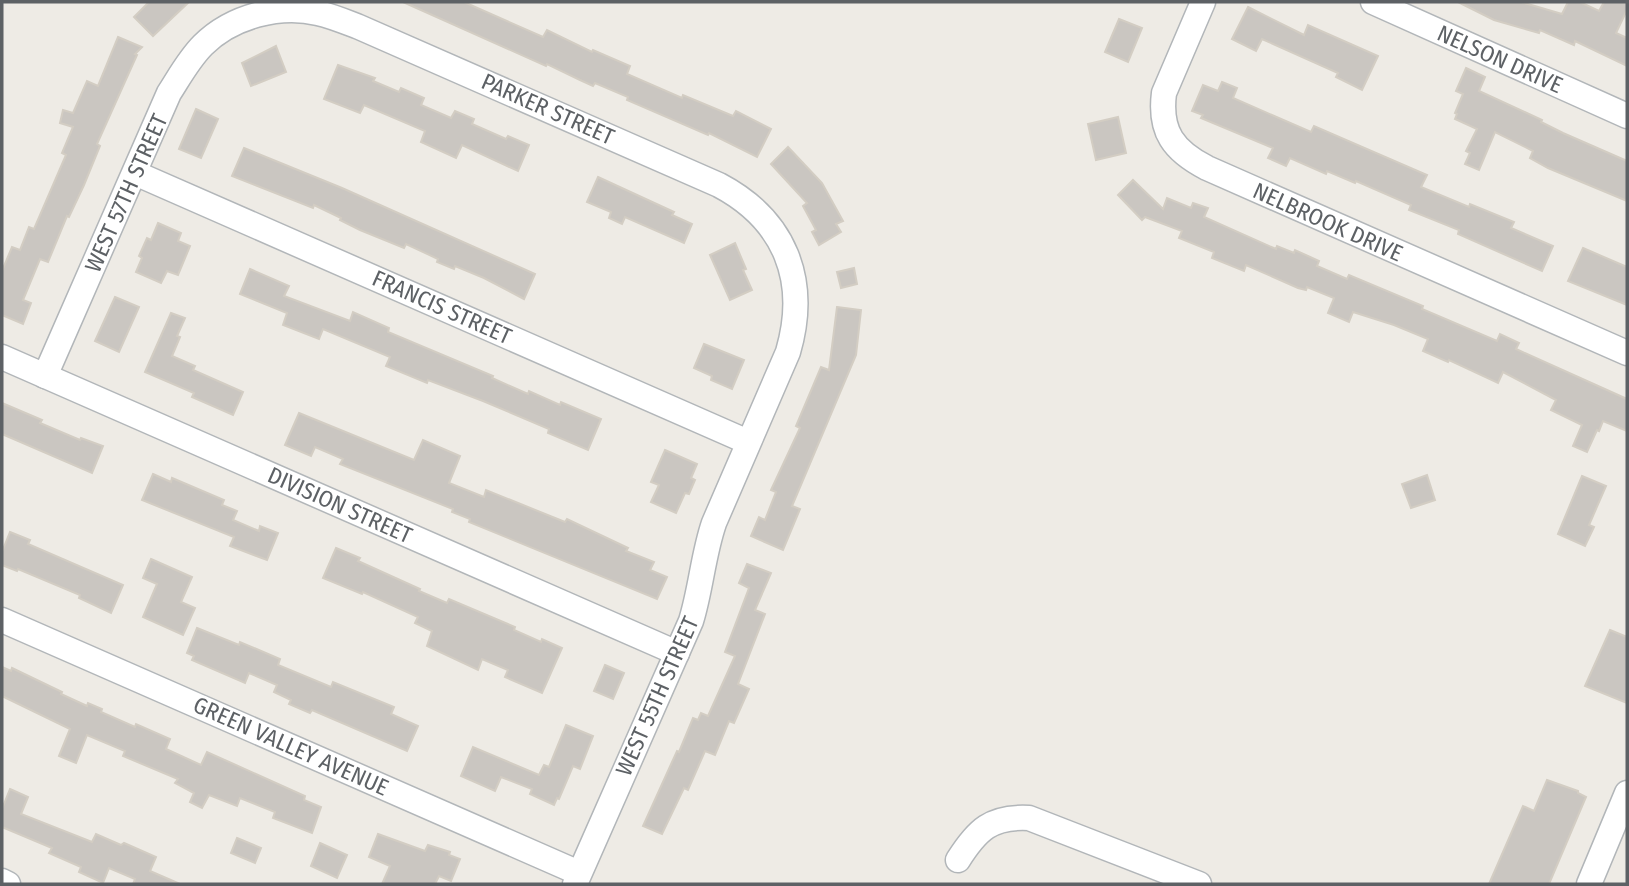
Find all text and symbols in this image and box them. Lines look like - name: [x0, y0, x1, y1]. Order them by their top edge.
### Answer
- street label: NELSON DRIVE: [1433, 19, 1567, 99]
- street label: PARKER STREET: [477, 67, 619, 151]
- street label: WEST 57TH STREET: [79, 109, 174, 277]
- street label: NELBROOK DRIVE: [1249, 177, 1407, 267]
- street label: FRANCIS STREET: [368, 264, 516, 350]
- street label: DIVISION STREET: [264, 461, 417, 549]
- street label: WEST 55TH STREET: [609, 612, 705, 780]
- street label: GREEN VALLEY AVENUE: [189, 690, 393, 802]

